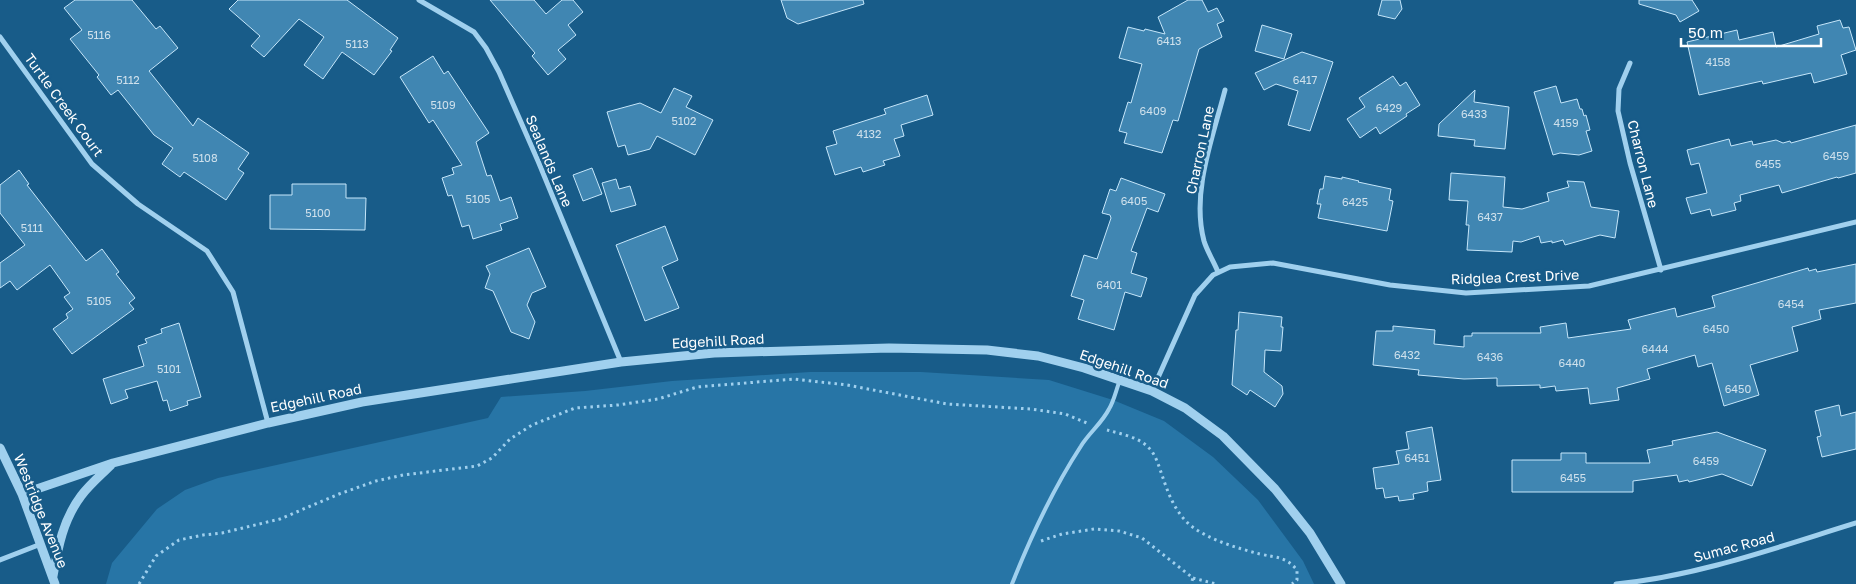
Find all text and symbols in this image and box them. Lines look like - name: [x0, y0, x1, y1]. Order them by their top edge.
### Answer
- scale bar: [1681, 15, 1821, 47]
- text: 50 m: [1688, 23, 1723, 41]
- house number: 5116: [87, 28, 111, 41]
- house number: 6413: [1156, 34, 1182, 47]
- house number: 5113: [345, 37, 369, 50]
- street label: Turtle Creek Court: [21, 50, 108, 160]
- house number: 4158: [1705, 55, 1731, 68]
- house number: 5112: [116, 73, 140, 86]
- house number: 6417: [1293, 73, 1317, 86]
- house number: 5109: [430, 98, 456, 111]
- house number: 6429: [1376, 101, 1402, 114]
- house number: 6409: [1140, 104, 1166, 117]
- street label: Charron Lane: [1182, 104, 1217, 196]
- house number: 6433: [1461, 107, 1487, 120]
- street label: Sealands Lane: [522, 112, 576, 209]
- house number: 5102: [672, 114, 696, 127]
- house number: 4159: [1553, 116, 1579, 129]
- street label: Charron Lane: [1624, 118, 1663, 210]
- house number: 4132: [857, 127, 881, 140]
- house number: 6459: [1823, 149, 1849, 162]
- house number: 5108: [192, 151, 218, 164]
- house number: 6455: [1755, 157, 1781, 170]
- house number: 5105: [466, 192, 490, 205]
- house number: 6405: [1121, 194, 1147, 207]
- house number: 6425: [1342, 195, 1368, 208]
- house number: 5100: [305, 206, 331, 219]
- house number: 6437: [1477, 210, 1503, 223]
- house number: 5111: [21, 221, 43, 234]
- street label: Ridglea Crest Drive: [1450, 266, 1580, 287]
- house number: 6401: [1096, 278, 1122, 291]
- house number: 5105: [87, 294, 111, 307]
- house number: 6454: [1778, 297, 1805, 310]
- house number: 6450: [1703, 322, 1729, 335]
- street label: Edgehill Road: [671, 330, 765, 351]
- house number: 6444: [1642, 342, 1669, 355]
- street label: Edgehill Road: [1077, 345, 1171, 392]
- house number: 6432: [1394, 348, 1420, 361]
- house number: 6436: [1477, 350, 1504, 363]
- house number: 6440: [1559, 356, 1586, 369]
- house number: 5101: [157, 362, 181, 375]
- street label: Edgehill Road: [269, 380, 363, 415]
- house number: 6450: [1725, 382, 1751, 395]
- street label: Westridge Avenue: [11, 451, 72, 570]
- house number: 6451: [1404, 451, 1430, 464]
- house number: 6459: [1693, 454, 1719, 467]
- house number: 6455: [1560, 471, 1586, 484]
- street label: Sumac Road: [1692, 528, 1776, 565]

